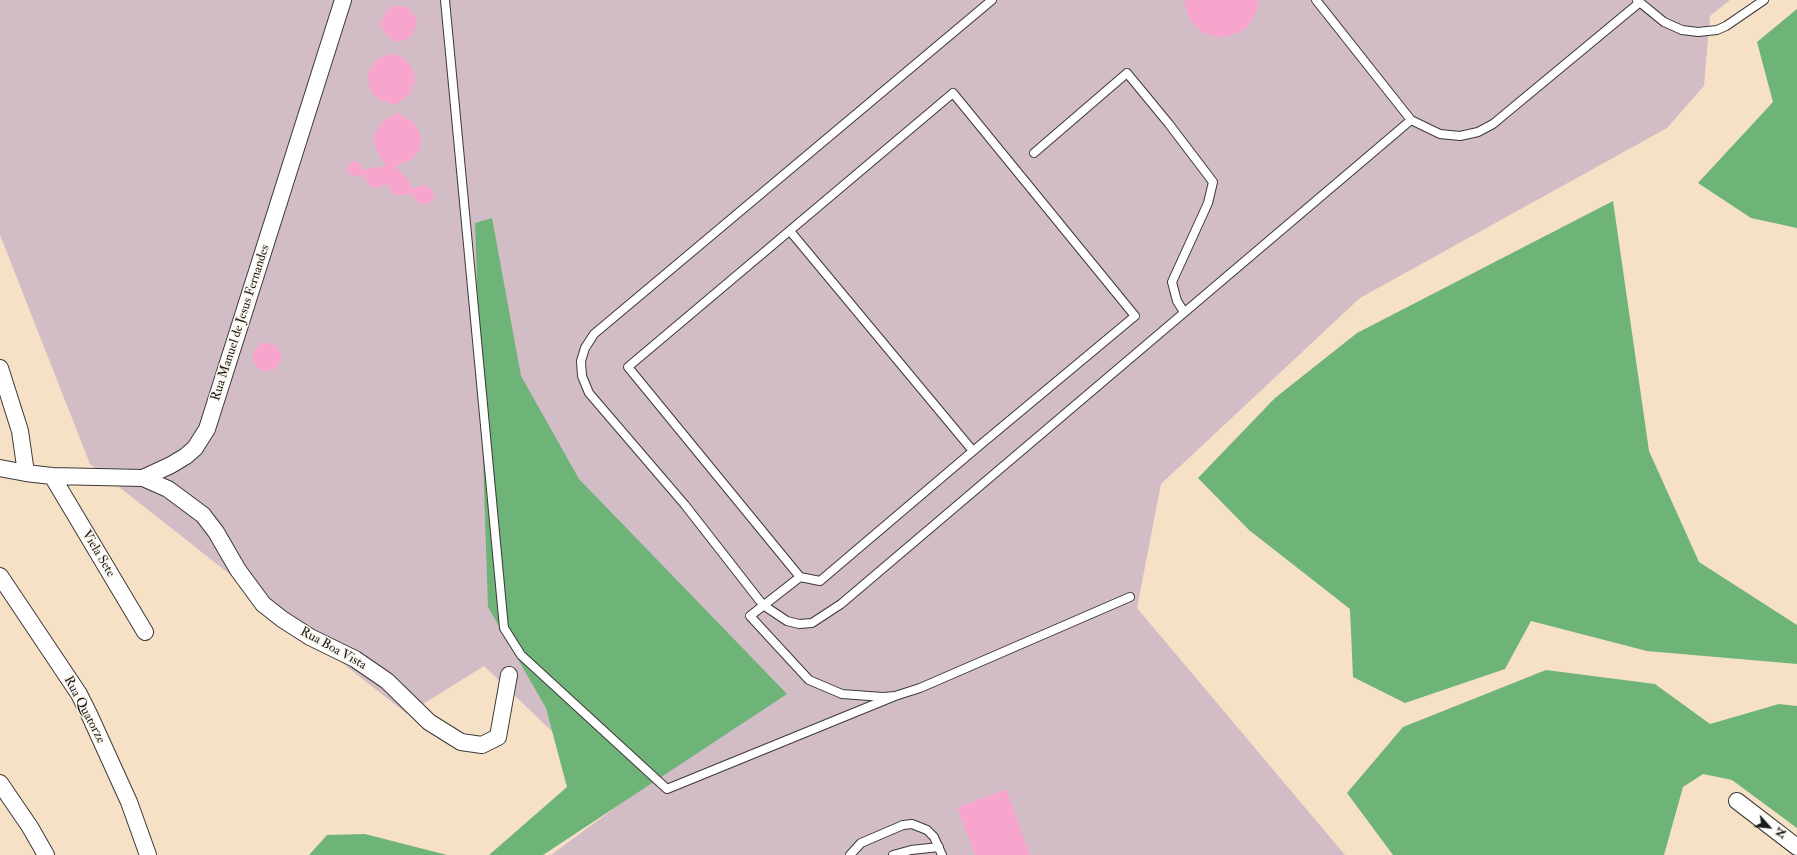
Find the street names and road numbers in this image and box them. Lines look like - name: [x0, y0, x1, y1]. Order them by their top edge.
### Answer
- street label: Rua Manuel de Jesus Fernandes: [208, 243, 274, 403]
- street label: Viela Sete: [78, 528, 118, 580]
- street label: Rua Boa Vista: [297, 624, 369, 674]
- street label: Rua Quatorze: [60, 674, 108, 746]

